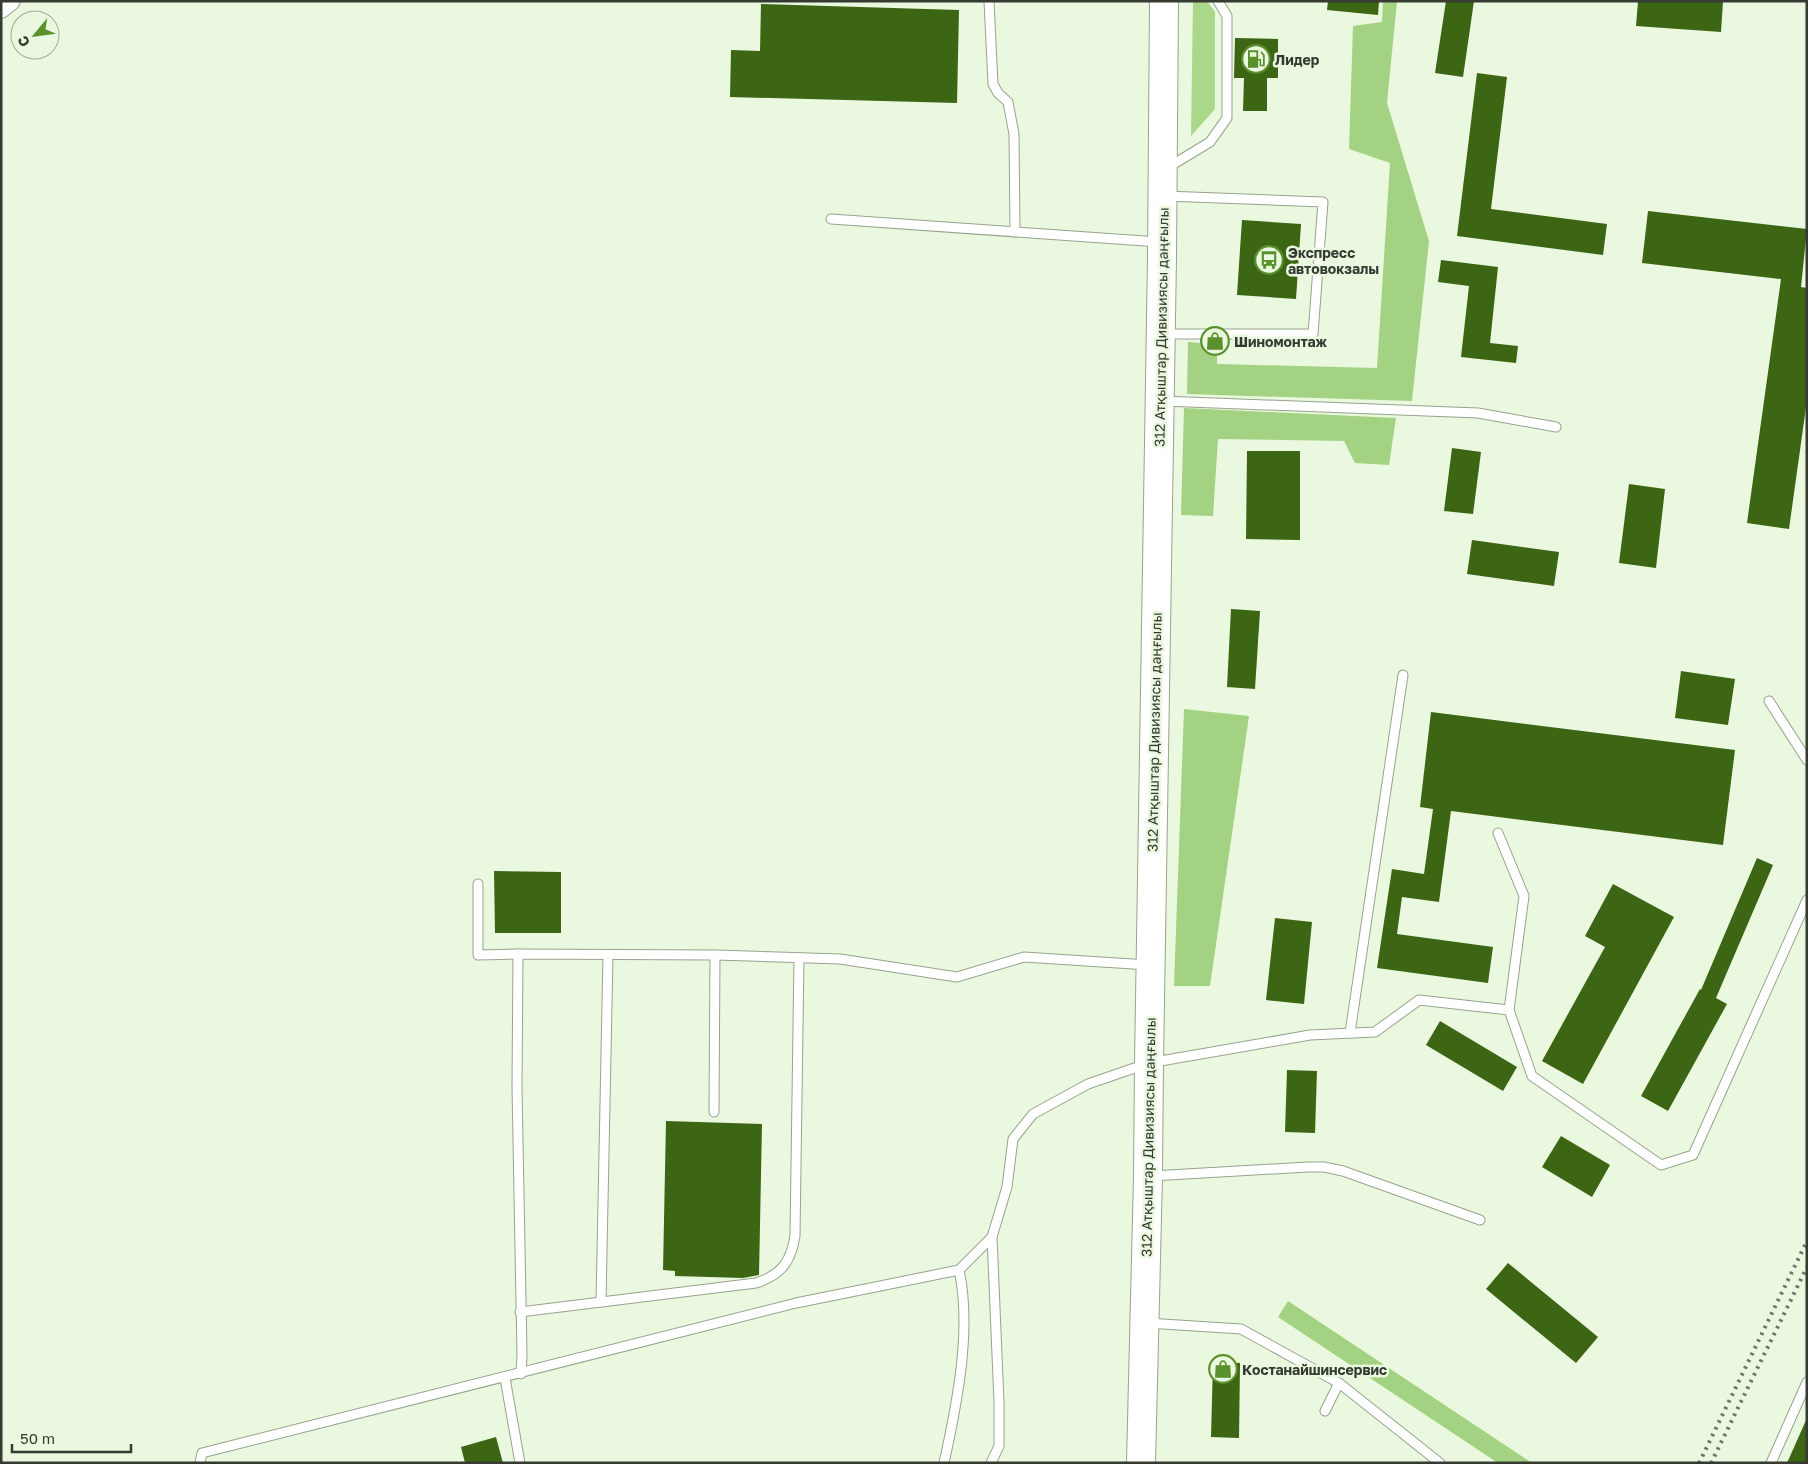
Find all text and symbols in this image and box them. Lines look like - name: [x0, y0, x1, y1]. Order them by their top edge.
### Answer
- north arrow: [10, 10, 60, 60]
- text: С: [13, 33, 33, 50]
- fuel station icon: Лидер: [1241, 44, 1271, 74]
- place label: Лидер: [1275, 51, 1320, 68]
- street label: 312 Атқыштар Дивизиясы даңғылы: [1150, 207, 1172, 447]
- place label: Экспресс автовокзалы: [1288, 244, 1379, 277]
- bus stop icon: Экспресс автовокзалы: [1254, 245, 1284, 275]
- shop icon: Шиномонтаж: [1200, 326, 1230, 356]
- place label: Шиномонтаж: [1234, 333, 1328, 350]
- street label: 312 Атқыштар Дивизиясы даңғылы: [1143, 612, 1165, 852]
- street label: 312 Атқыштар Дивизиясы даңғылы: [1137, 1017, 1159, 1257]
- shop icon: Костанайшинсервис: [1208, 1354, 1238, 1384]
- place label: Костанайшинсервис: [1242, 1361, 1387, 1378]
- scale bar: [12, 1422, 131, 1454]
- text: 50 m: [20, 1429, 55, 1447]

